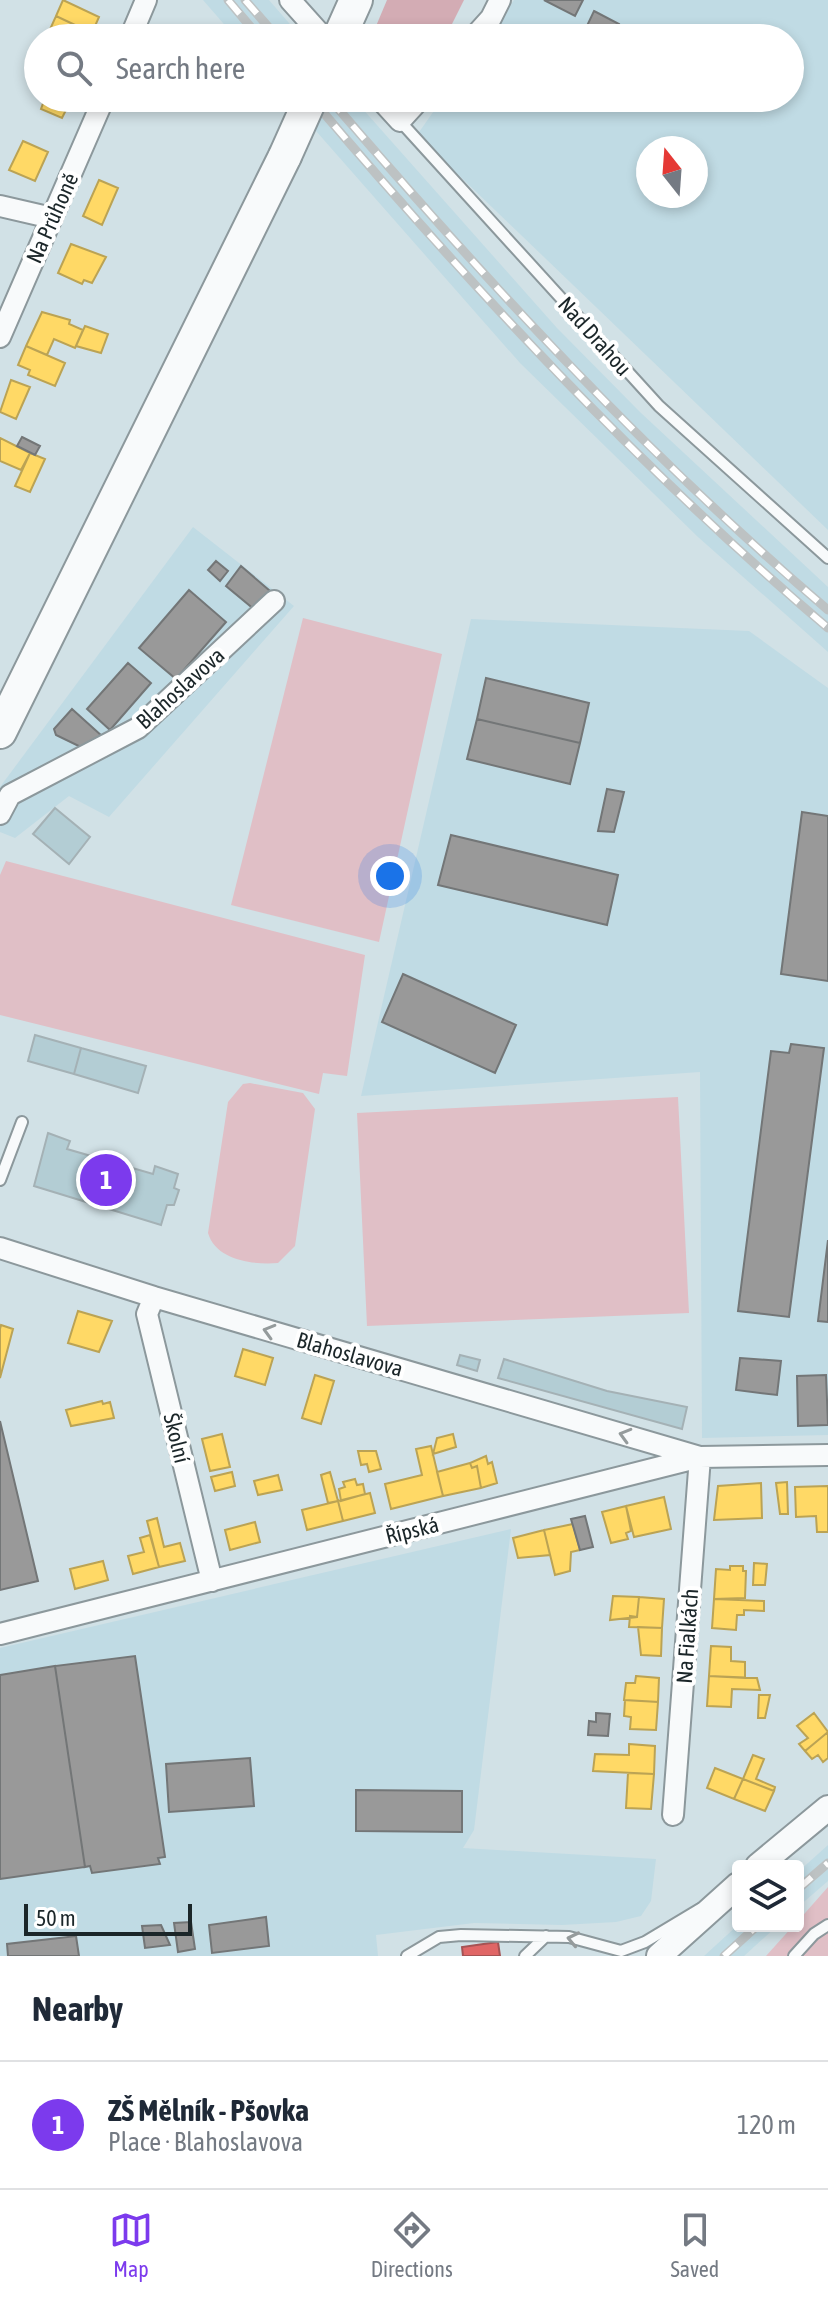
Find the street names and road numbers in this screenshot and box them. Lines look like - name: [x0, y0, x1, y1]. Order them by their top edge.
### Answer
- street label: Na Průhoně: [21, 169, 83, 267]
- street label: Nad Drahou: [553, 291, 637, 381]
- street label: Blahoslavova: [131, 642, 229, 734]
- street label: Blahoslavova: [294, 1326, 406, 1382]
- street label: Školní: [158, 1410, 196, 1466]
- street label: Řípská: [383, 1511, 441, 1549]
- street label: Na Fialkách: [671, 1588, 703, 1684]

